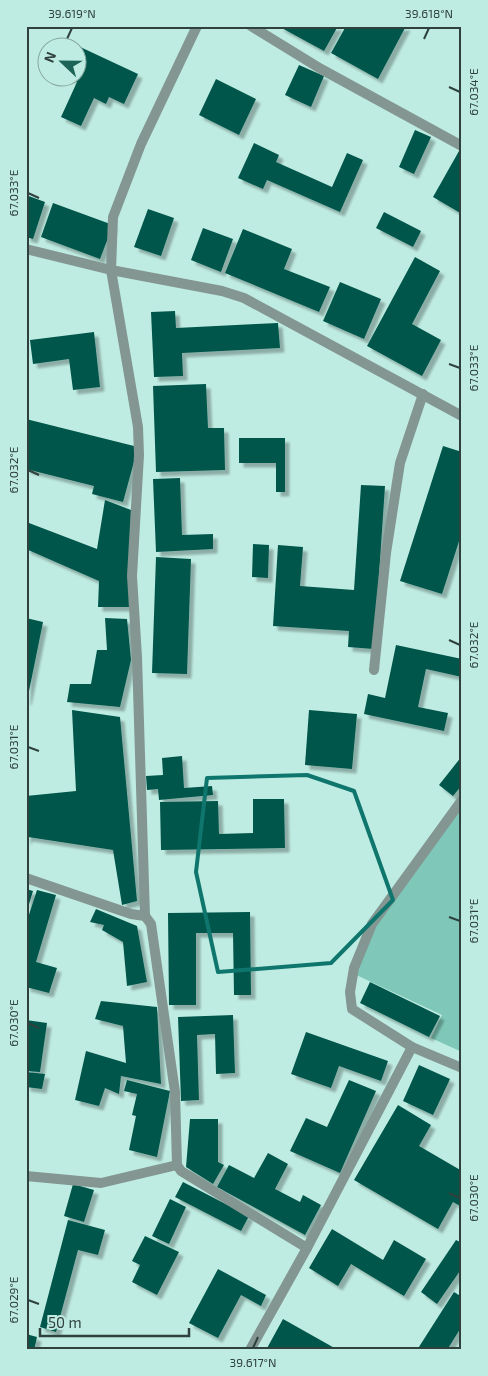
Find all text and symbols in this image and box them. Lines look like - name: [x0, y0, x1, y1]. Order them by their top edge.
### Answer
- text: 39.619°N: [48, 6, 96, 20]
- text: 39.618°N: [405, 6, 453, 20]
- north arrow: [38, 38, 88, 88]
- text: N: [40, 49, 59, 65]
- text: 67.034°E: [466, 68, 480, 116]
- text: 67.033°E: [6, 169, 20, 216]
- text: 67.033°E: [466, 344, 480, 391]
- text: 67.032°E: [6, 446, 20, 493]
- text: 67.032°E: [466, 621, 480, 668]
- text: 67.031°E: [6, 724, 20, 769]
- text: 67.031°E: [466, 898, 480, 943]
- text: 67.030°E: [6, 999, 20, 1047]
- text: 67.030°E: [466, 1174, 480, 1222]
- text: 67.029°E: [6, 1276, 20, 1324]
- scale bar: [40, 1306, 189, 1338]
- text: 50 m: [48, 1313, 82, 1331]
- text: 39.617°N: [230, 1355, 276, 1369]

